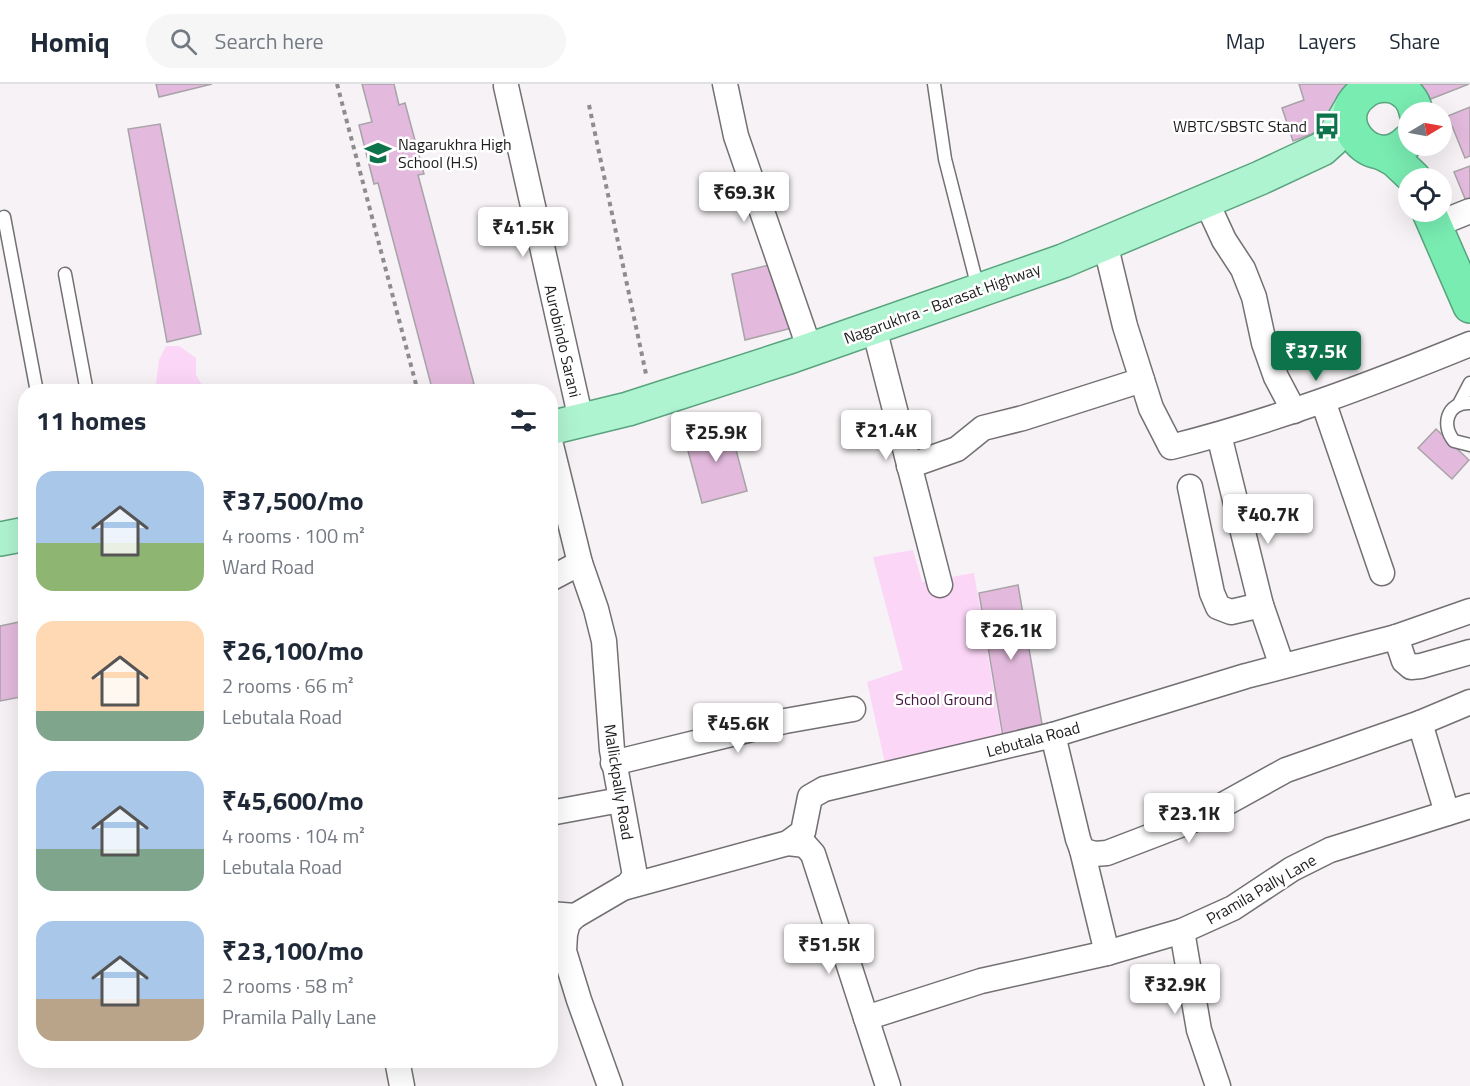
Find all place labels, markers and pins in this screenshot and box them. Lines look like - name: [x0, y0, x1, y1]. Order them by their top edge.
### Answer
- bus stop icon: WBTC/SBSTC Stand: [1312, 111, 1342, 141]
- place label: WBTC/SBSTC Stand: [1173, 114, 1307, 138]
- place label: Nagarukhra High School (H.S): [398, 132, 512, 174]
- school or university icon: Nagarukhra High School (H.S): [363, 138, 393, 168]
- pin: ₹69.3K: [695, 172, 793, 223]
- pin: ₹41.5K: [474, 207, 572, 258]
- pin: ₹37.5K: [1267, 331, 1365, 382]
- pin: ₹21.4K: [837, 410, 935, 461]
- pin: ₹25.9K: [667, 412, 765, 463]
- pin: ₹40.7K: [1219, 494, 1317, 545]
- pin: ₹26.1K: [962, 610, 1060, 661]
- pin: ₹45.6K: [689, 703, 787, 754]
- pin: ₹23.1K: [1140, 793, 1238, 844]
- pin: ₹51.5K: [780, 924, 878, 975]
- pin: ₹32.9K: [1126, 964, 1224, 1015]

